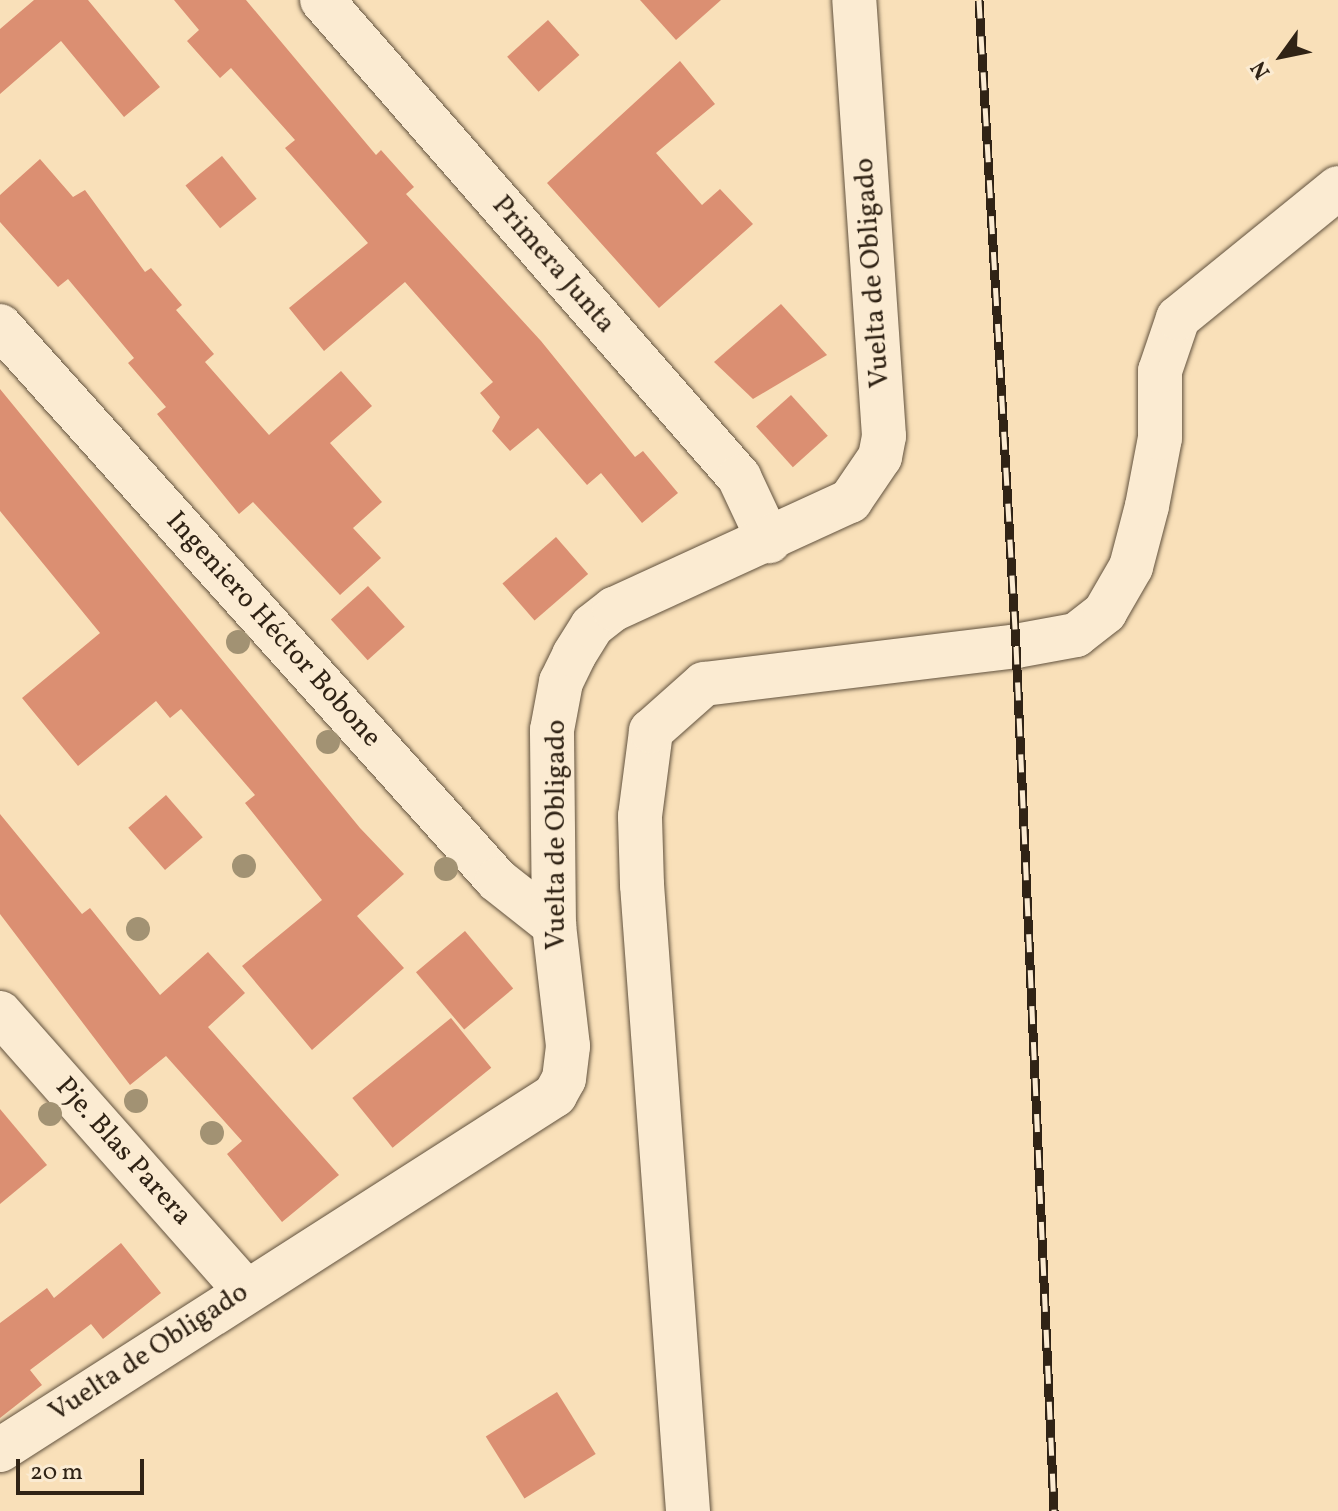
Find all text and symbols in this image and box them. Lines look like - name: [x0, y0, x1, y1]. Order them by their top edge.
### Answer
- north arrow: [1242, 16, 1322, 96]
- text: N: [1244, 54, 1279, 84]
- street label: Vuelta de Obligado: [848, 157, 898, 389]
- street label: Primera Junta: [484, 189, 622, 341]
- street label: Ingeniero Héctor Bobone: [158, 505, 388, 755]
- street label: Vuelta de Obligado: [540, 720, 574, 950]
- street label: Pje. Blas Parera: [48, 1071, 198, 1233]
- street label: Vuelta de Obligado: [43, 1276, 255, 1430]
- scale bar: [20, 1443, 148, 1493]
- text: 20 m: [30, 1456, 83, 1490]

